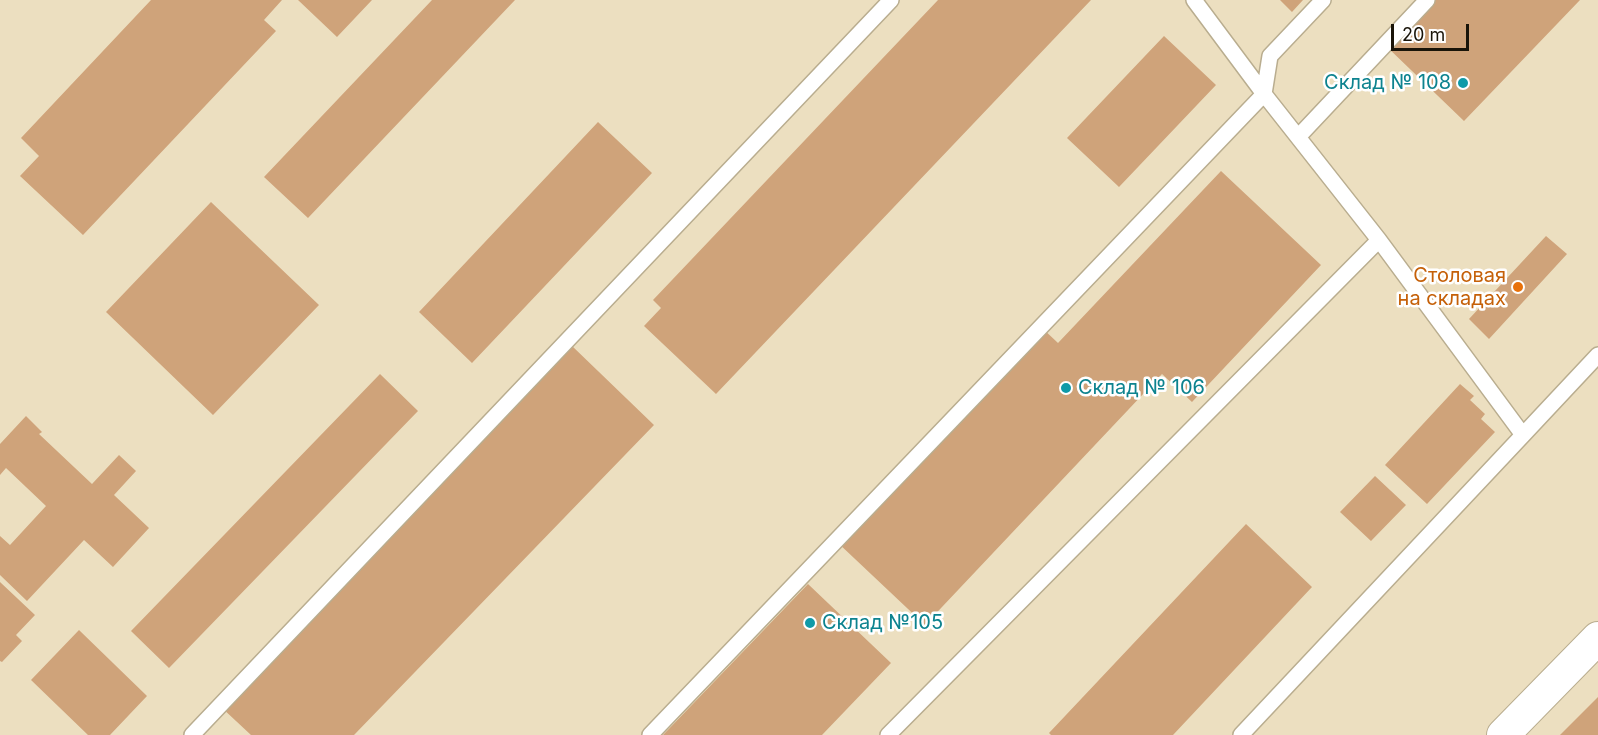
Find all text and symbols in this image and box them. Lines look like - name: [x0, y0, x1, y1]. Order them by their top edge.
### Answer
- scale bar: [1394, 12, 1472, 50]
- text: 20 m: [1402, 24, 1445, 45]
- place label: Склад № 108: [1324, 71, 1451, 95]
- marker: Склад № 108: [1456, 76, 1470, 90]
- place label: Столовая на складах: [1398, 264, 1506, 311]
- marker: Столовая на складах: [1511, 280, 1525, 294]
- place label: Склад № 106: [1078, 376, 1205, 400]
- marker: Склад № 106: [1059, 381, 1073, 395]
- place label: Склад №105: [822, 611, 943, 635]
- marker: Склад №105: [803, 616, 817, 630]

